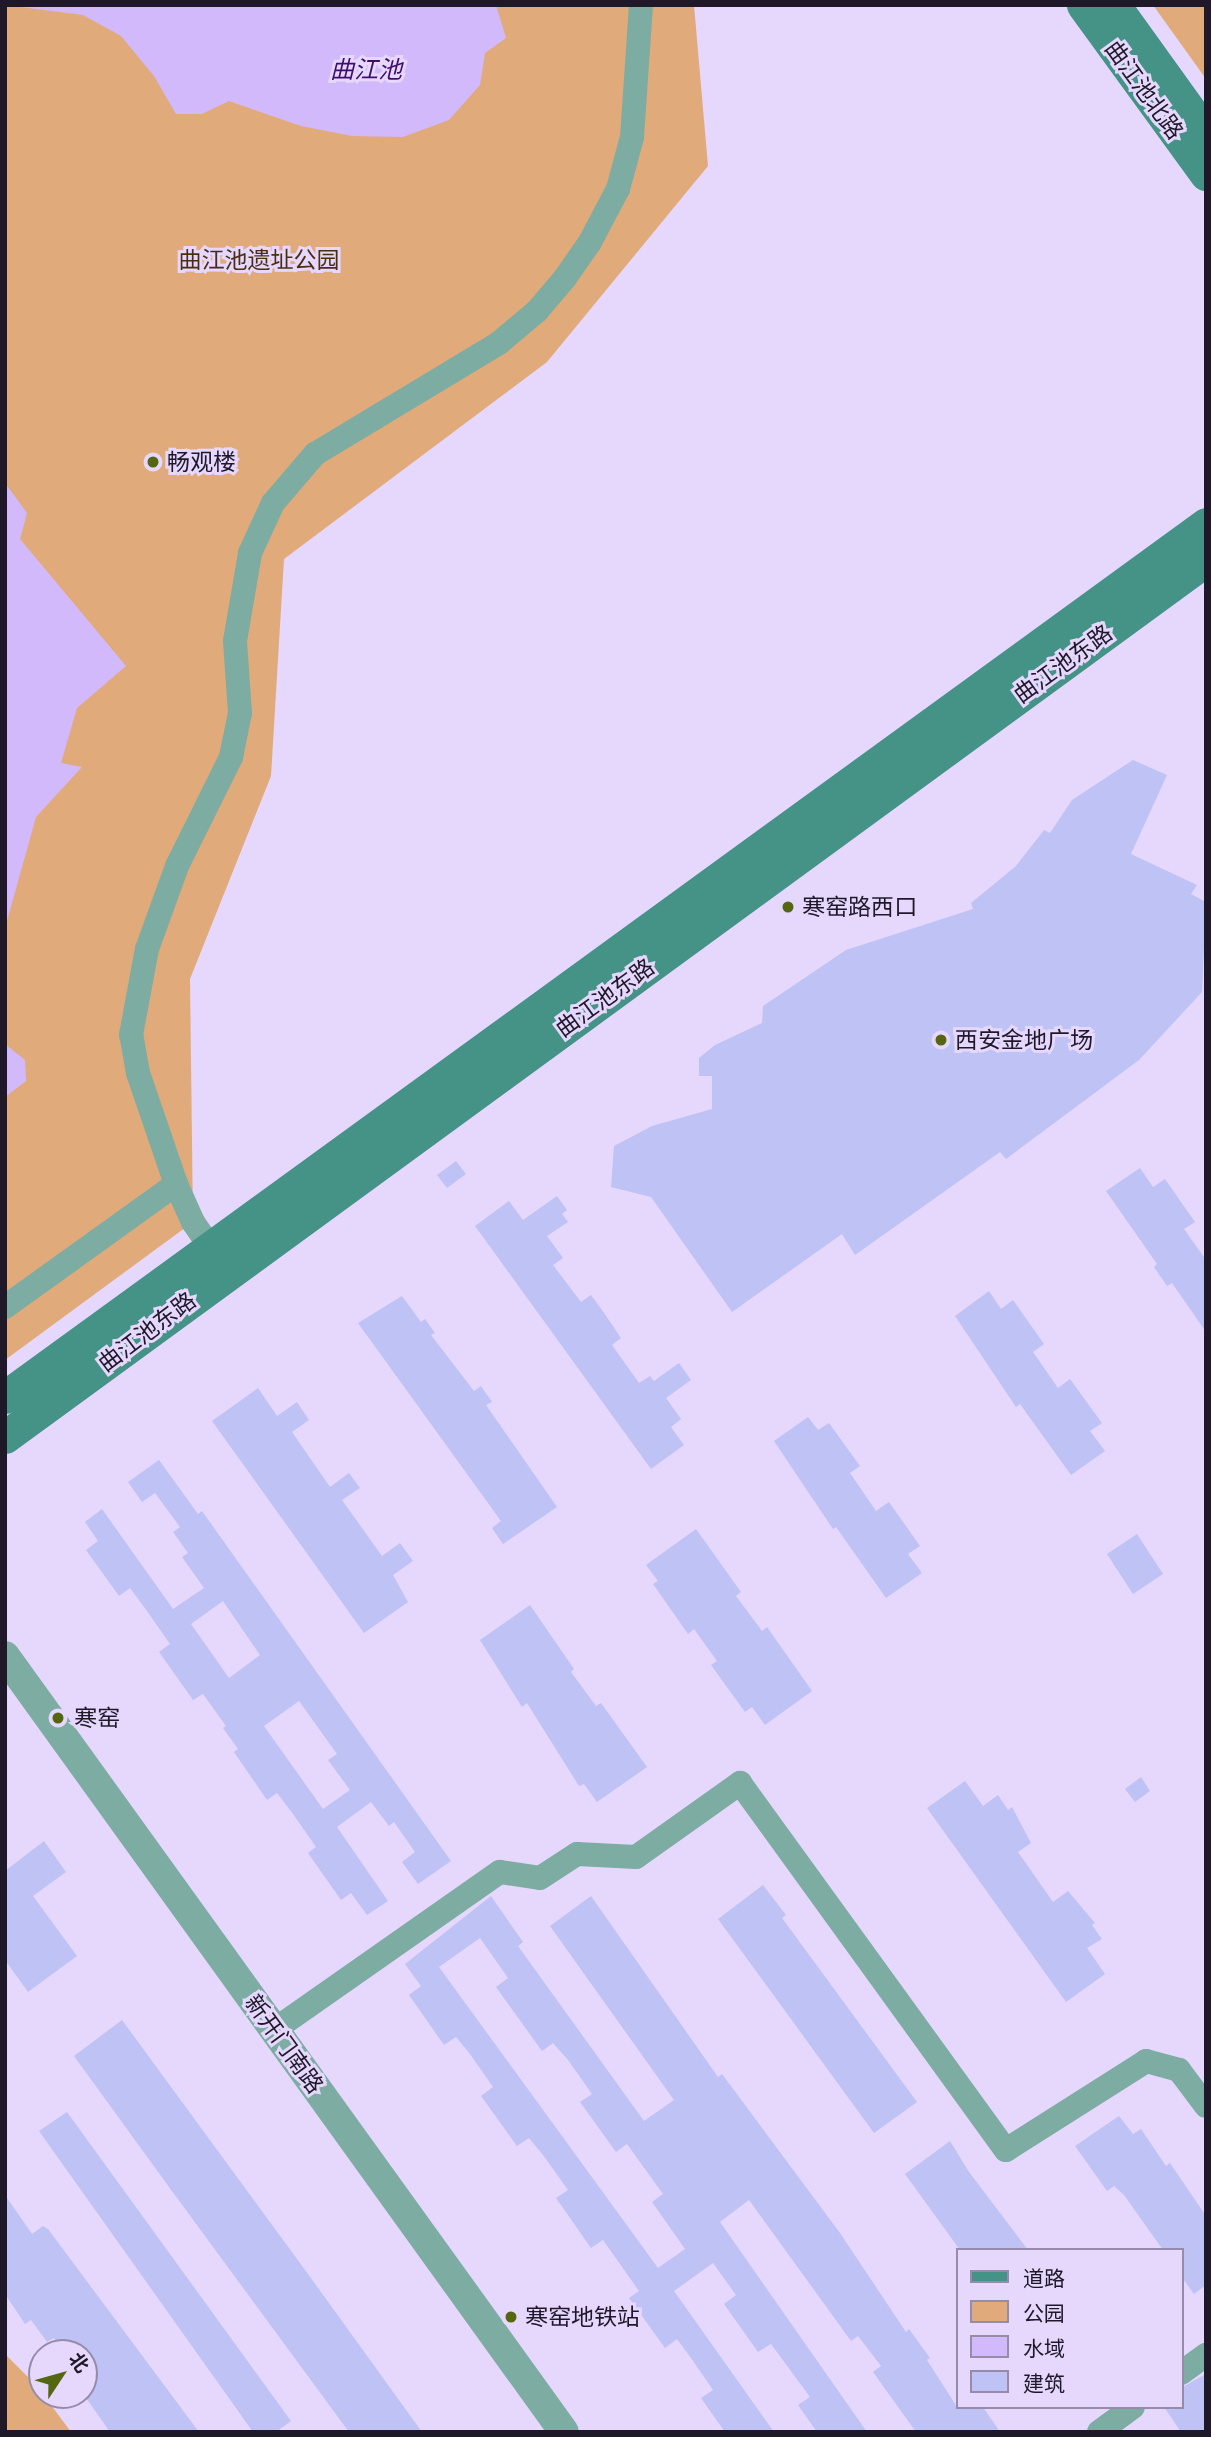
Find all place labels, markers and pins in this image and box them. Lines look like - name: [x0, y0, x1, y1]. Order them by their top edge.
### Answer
- place label: 畅观楼: [167, 448, 236, 476]
- marker: 畅观楼: [145, 454, 161, 470]
- place label: 寒窑路西口: [802, 893, 917, 921]
- marker: 寒窑路西口: [780, 899, 796, 915]
- place label: 西安金地广场: [955, 1026, 1093, 1054]
- marker: 西安金地广场: [933, 1032, 949, 1048]
- place label: 寒窑: [74, 1704, 120, 1732]
- marker: 寒窑: [48, 1708, 68, 1728]
- place label: 寒窑地铁站: [525, 2303, 640, 2331]
- marker: 寒窑地铁站: [503, 2309, 519, 2325]

